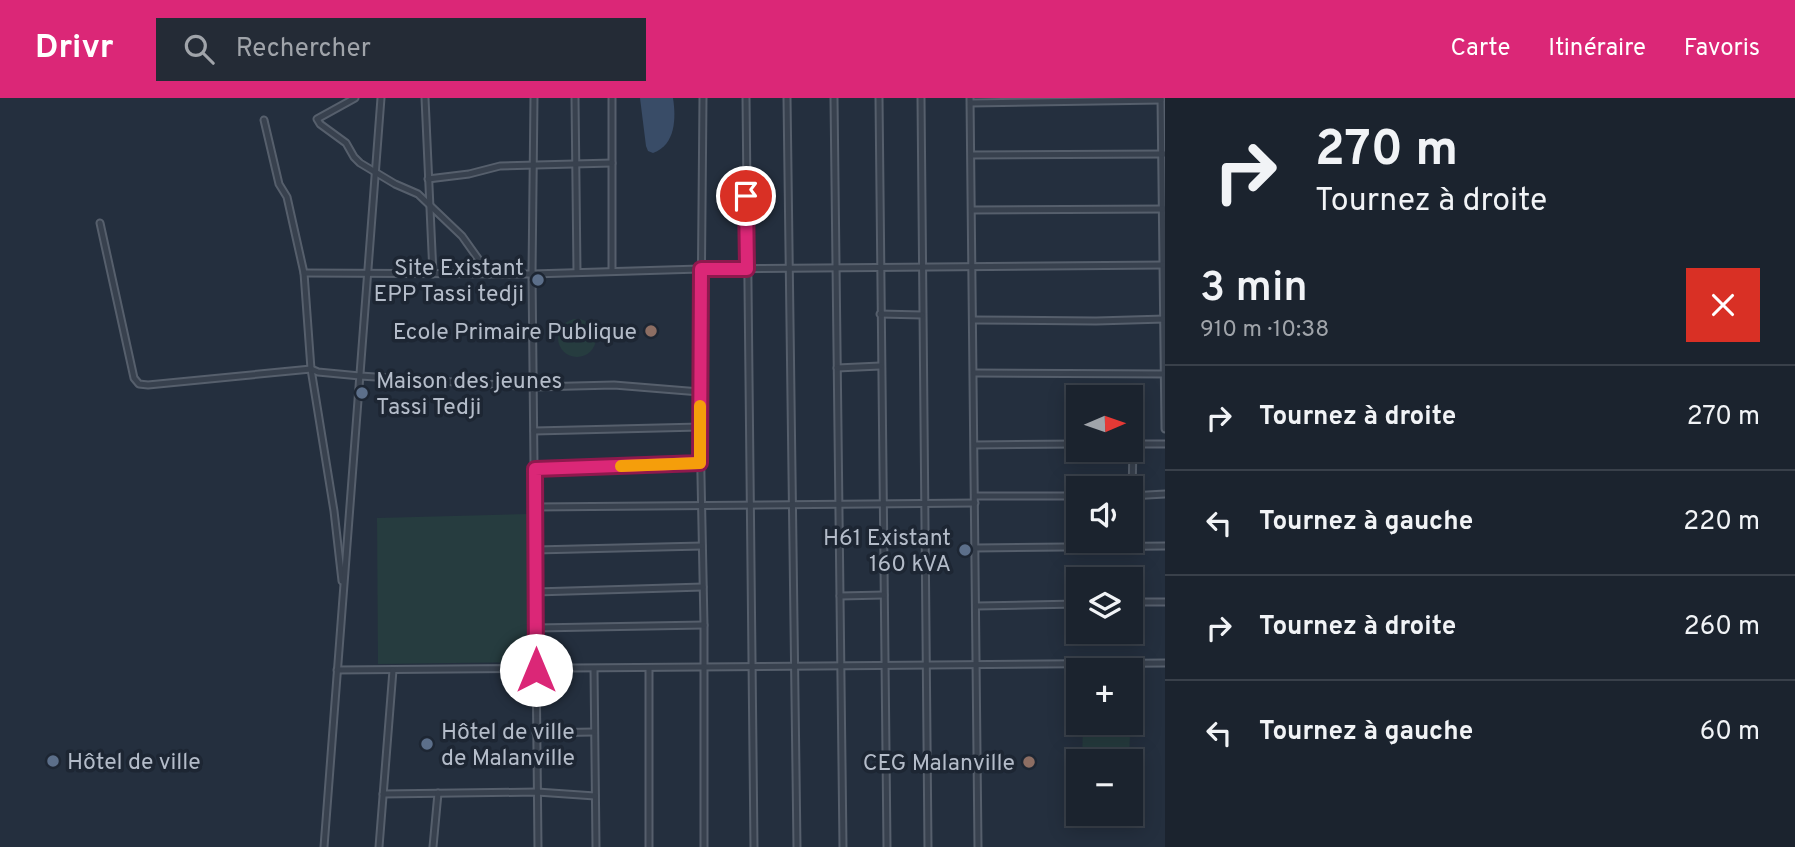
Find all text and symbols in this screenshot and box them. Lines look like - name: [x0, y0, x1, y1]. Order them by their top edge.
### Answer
- search box: [156, 18, 646, 81]
- text: Drivr: [35, 28, 114, 70]
- icon: search: [180, 30, 218, 68]
- text: Rechercher: [236, 33, 371, 66]
- text: Carte: [1450, 34, 1510, 64]
- text: Itinéraire: [1548, 34, 1646, 64]
- text: Favoris: [1684, 34, 1760, 64]
- text: 270 m: [1315, 121, 1458, 183]
- icon: right: [1200, 126, 1291, 217]
- pin: [716, 166, 776, 226]
- icon: arrive: [727, 177, 765, 215]
- text: Tournez à droite: [1315, 182, 1547, 222]
- place label: Site Existant EPP Tassi tedji: [374, 255, 524, 310]
- text: 3 min: [1200, 263, 1308, 316]
- button: close: [1686, 268, 1760, 342]
- marker: Site Existant EPP Tassi tedji: [530, 272, 546, 288]
- text: 910 m · 10:38: [1200, 316, 1329, 345]
- place label: Ecole Primaire Publique: [393, 319, 637, 348]
- marker: Ecole Primaire Publique: [643, 323, 659, 339]
- place label: Maison des jeunes Tassi Tedji: [376, 368, 562, 423]
- marker: Maison des jeunes Tassi Tedji: [354, 385, 370, 401]
- north arrow: [1066, 385, 1143, 462]
- map controls: [1066, 385, 1143, 826]
- icon: right: [1200, 399, 1238, 437]
- text: Tournez à droite: [1259, 401, 1456, 434]
- text: 270 m: [1687, 401, 1760, 434]
- button: sound: [1066, 476, 1143, 553]
- icon: left: [1200, 504, 1238, 542]
- text: Tournez à gauche: [1259, 506, 1473, 539]
- text: 220 m: [1683, 506, 1760, 539]
- place label: H61 Existant 160 kVA: [823, 525, 951, 580]
- marker: H61 Existant 160 kVA: [957, 542, 973, 558]
- button: layers: [1066, 567, 1143, 644]
- icon: right: [1200, 609, 1238, 647]
- text: Tournez à droite: [1259, 611, 1456, 644]
- text: 260 m: [1684, 611, 1760, 644]
- position arrow: [499, 633, 573, 707]
- button: +: [1066, 658, 1143, 735]
- icon: left: [1200, 714, 1238, 752]
- text: Tournez à gauche: [1259, 716, 1473, 749]
- text: 60 m: [1700, 716, 1760, 749]
- place label: Hôtel de ville de Malanville: [441, 719, 575, 774]
- marker: Hôtel de ville de Malanville: [419, 736, 435, 752]
- place label: Hôtel de ville: [67, 749, 201, 778]
- button: −: [1066, 749, 1143, 826]
- place label: CEG Malanville: [863, 750, 1015, 779]
- marker: Hôtel de ville: [45, 753, 61, 769]
- marker: CEG Malanville: [1021, 754, 1037, 770]

